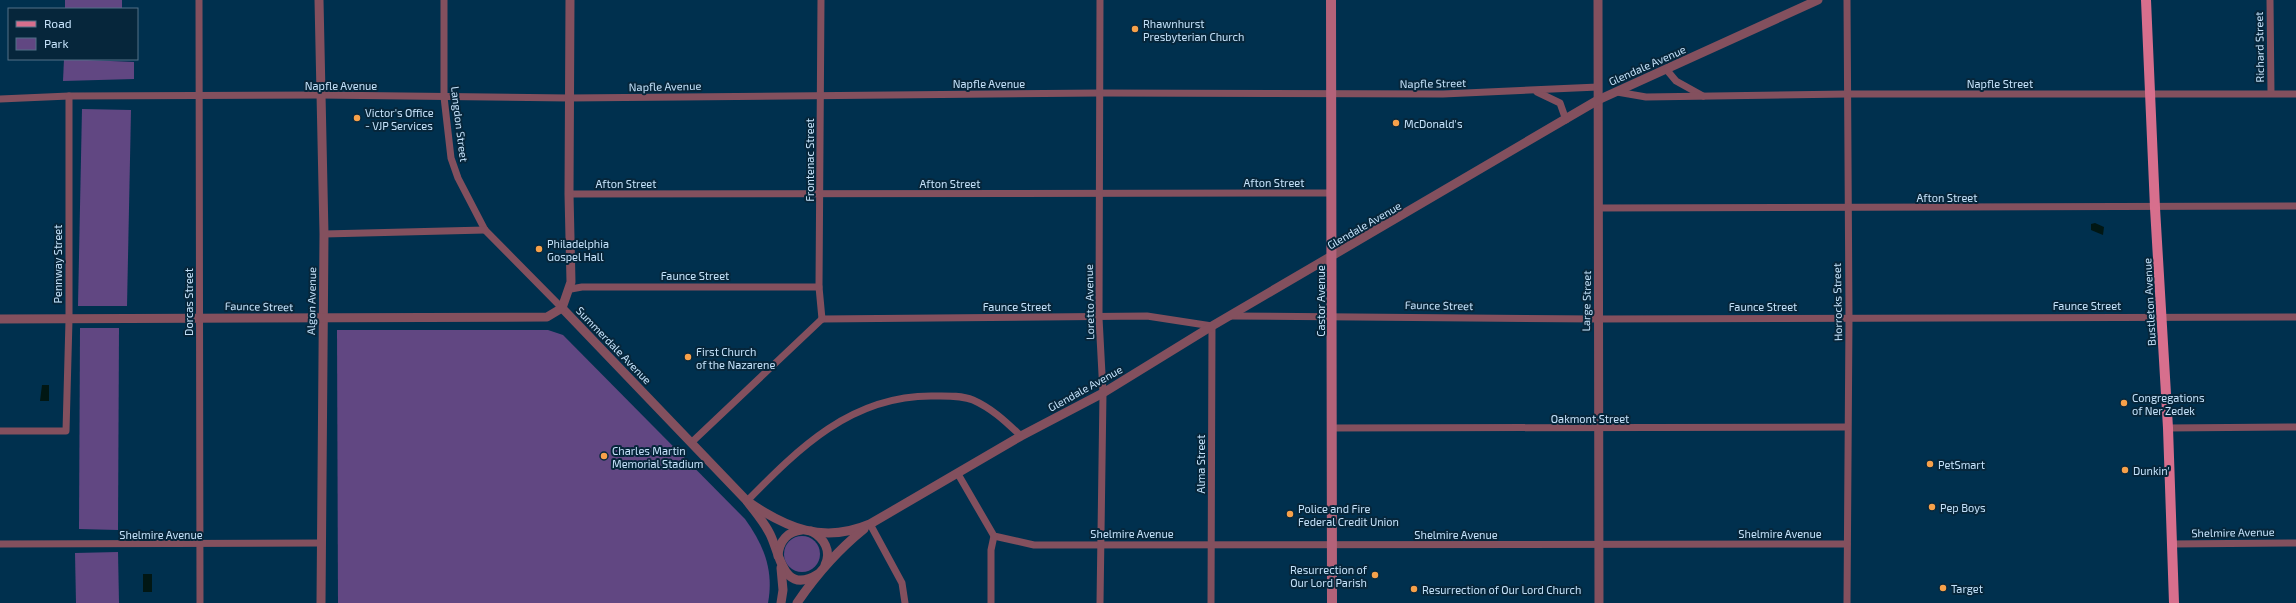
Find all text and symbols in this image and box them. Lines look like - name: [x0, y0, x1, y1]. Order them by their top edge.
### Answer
- legend: [8, 8, 138, 60]
- street label: Richard Street: [2252, 11, 2266, 83]
- text: Road: [44, 16, 72, 30]
- place label: Rhawnhurst Presbyterian Church: [1143, 17, 1244, 43]
- marker: Rhawnhurst Presbyterian Church: [1130, 24, 1140, 34]
- text: Park: [44, 36, 69, 50]
- street label: Glendale Avenue: [1606, 42, 1688, 88]
- street label: Napfle Street: [1400, 76, 1466, 90]
- street label: Napfle Avenue: [953, 77, 1025, 90]
- street label: Napfle Street: [1967, 77, 2033, 90]
- street label: Napfle Avenue: [305, 79, 377, 92]
- street label: Napfle Avenue: [629, 79, 701, 93]
- street label: Langdon Street: [449, 85, 471, 163]
- place label: Victor's Office - VJP Services: [365, 106, 434, 132]
- marker: Victor's Office - VJP Services: [352, 113, 362, 123]
- place label: McDonald's: [1404, 117, 1463, 130]
- street label: Frontenac Street: [803, 118, 816, 202]
- marker: McDonald's: [1391, 118, 1401, 128]
- street label: Afton Street: [1244, 176, 1304, 189]
- street label: Afton Street: [596, 177, 656, 190]
- street label: Afton Street: [920, 177, 980, 190]
- street label: Afton Street: [1917, 191, 1977, 204]
- street label: Glendale Avenue: [1325, 199, 1403, 251]
- street label: Pennway Street: [51, 225, 64, 303]
- place label: Philadelphia Gospel Hall: [547, 237, 609, 263]
- marker: Philadelphia Gospel Hall: [534, 244, 544, 254]
- street label: Bustleton Avenue: [2140, 258, 2158, 346]
- street label: Horrocks Street: [1830, 263, 1844, 341]
- street label: Loretto Avenue: [1082, 264, 1096, 340]
- street label: Castor Avenue: [1314, 265, 1327, 337]
- street label: Algon Avenue: [304, 267, 318, 335]
- street label: Dorcas Street: [182, 268, 195, 336]
- street label: Faunce Street: [661, 269, 729, 282]
- street label: Large Street: [1579, 270, 1593, 332]
- street label: Faunce Street: [1405, 298, 1473, 312]
- street label: Faunce Street: [225, 299, 293, 313]
- street label: Faunce Street: [2053, 299, 2121, 312]
- street label: Faunce Street: [983, 300, 1051, 313]
- street label: Faunce Street: [1729, 300, 1797, 313]
- street label: Summerdale Avenue: [574, 304, 654, 386]
- place label: First Church of the Nazarene: [696, 345, 775, 371]
- marker: First Church of the Nazarene: [683, 352, 693, 362]
- street label: Glendale Avenue: [1046, 362, 1125, 414]
- place label: Congregations of Ner Zedek: [2132, 391, 2205, 417]
- marker: Congregations of Ner Zedek: [2119, 398, 2129, 408]
- street label: Oakmont Street: [1551, 412, 1629, 425]
- street label: Alma Street: [1194, 435, 1207, 493]
- place label: Charles Martin Memorial Stadium: [612, 444, 703, 470]
- marker: Charles Martin Memorial Stadium: [599, 451, 609, 461]
- place label: PetSmart: [1938, 458, 1985, 471]
- marker: PetSmart: [1925, 459, 1935, 469]
- place label: Dunkin': [2133, 464, 2170, 477]
- marker: Dunkin': [2120, 465, 2130, 475]
- place label: Pep Boys: [1940, 501, 1986, 514]
- place label: Police and Fire Federal Credit Union: [1298, 502, 1399, 528]
- marker: Pep Boys: [1927, 502, 1937, 512]
- marker: Police and Fire Federal Credit Union: [1285, 509, 1295, 519]
- street label: Shelmire Avenue: [2191, 525, 2275, 539]
- street label: Shelmire Avenue: [1090, 527, 1174, 540]
- street label: Shelmire Avenue: [1738, 527, 1822, 540]
- street label: Shelmire Avenue: [119, 528, 203, 541]
- street label: Shelmire Avenue: [1414, 528, 1498, 541]
- place label: Resurrection of Our Lord Parish: [1290, 563, 1368, 589]
- marker: Resurrection of Our Lord Parish: [1370, 570, 1380, 580]
- place label: Target: [1951, 582, 1983, 595]
- place label: Resurrection of Our Lord Church: [1422, 583, 1581, 596]
- marker: Target: [1938, 583, 1948, 593]
- marker: Resurrection of Our Lord Church: [1409, 584, 1419, 594]

